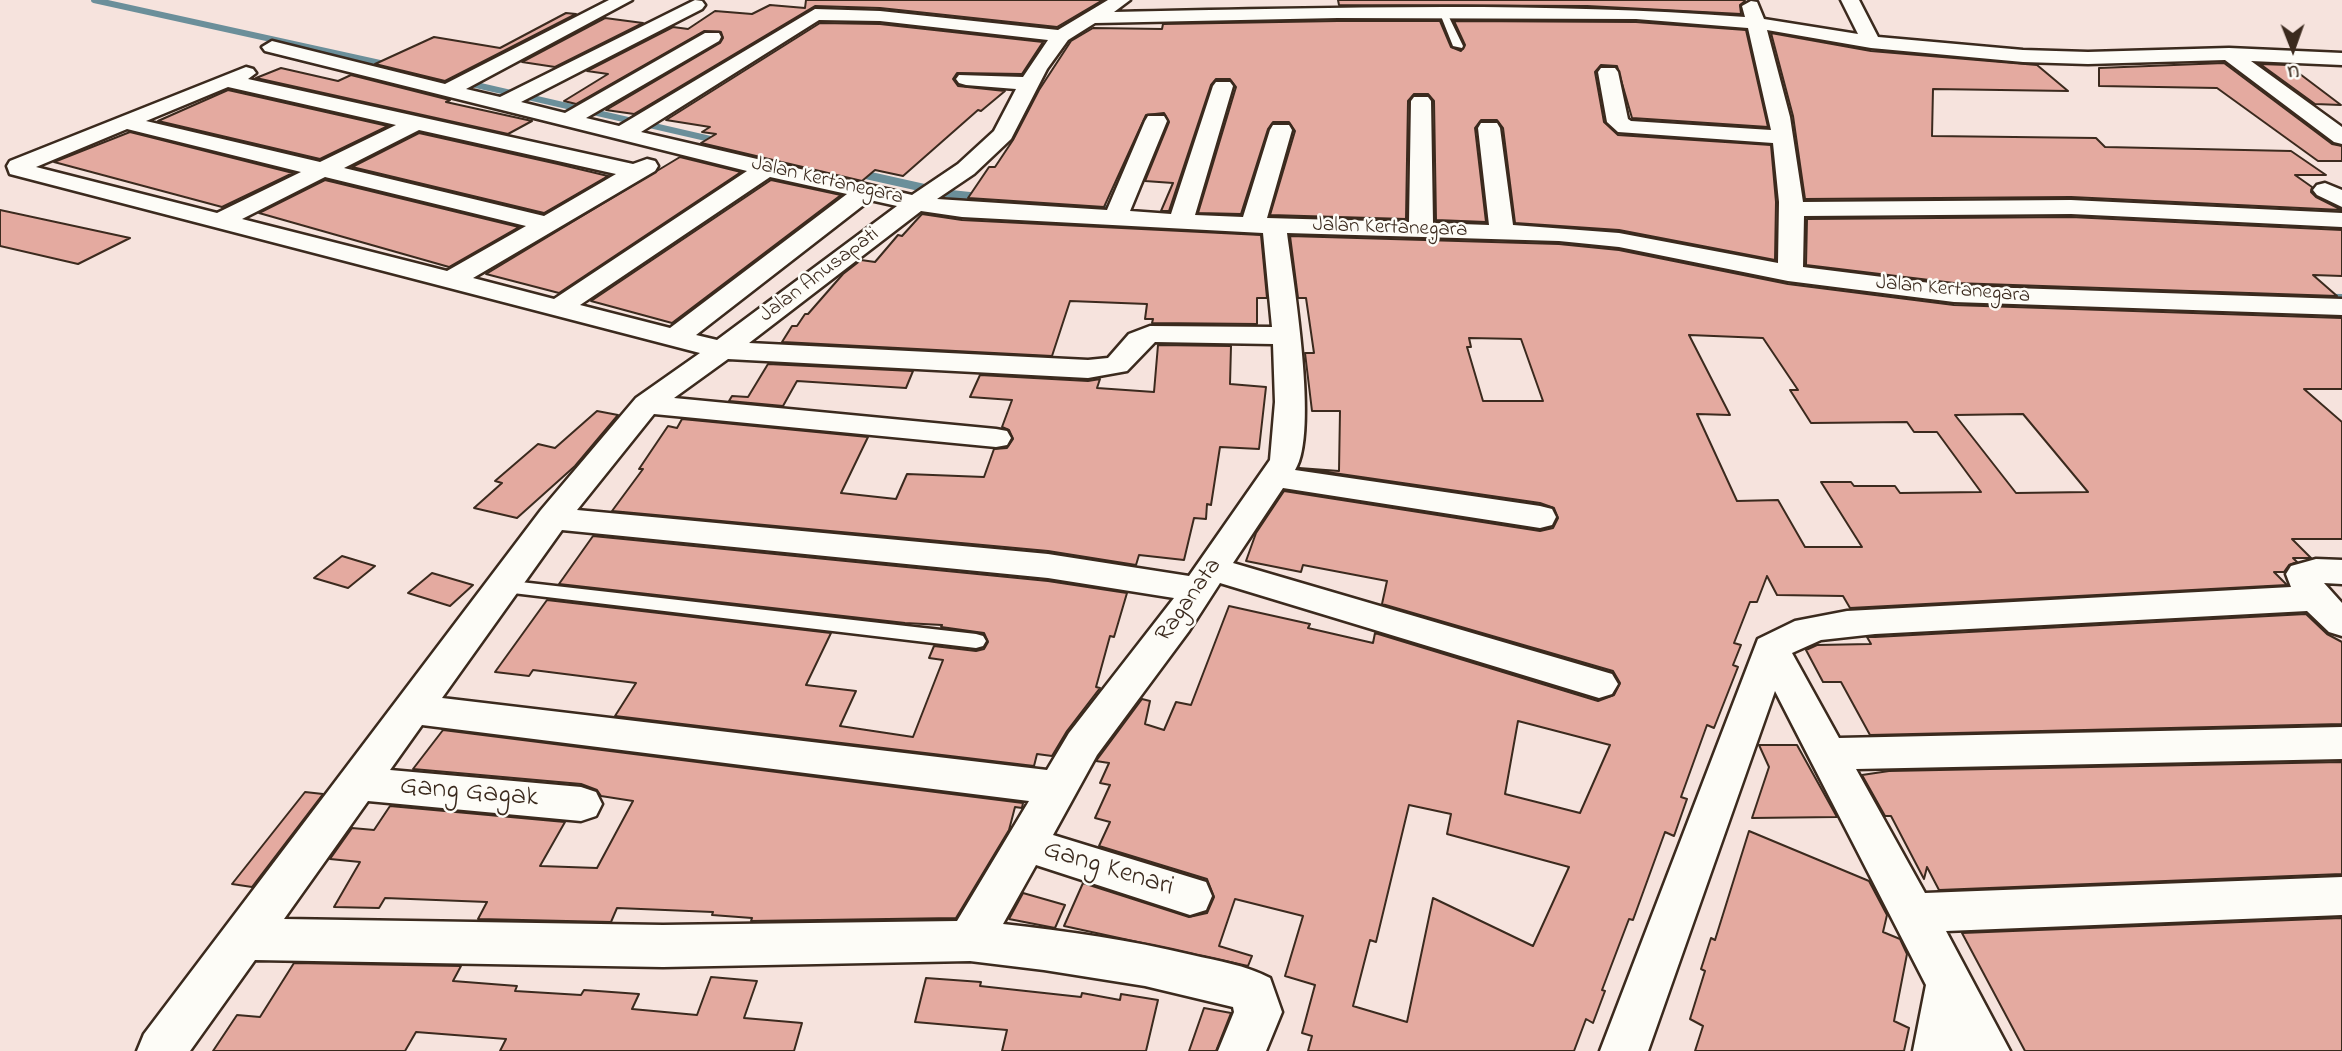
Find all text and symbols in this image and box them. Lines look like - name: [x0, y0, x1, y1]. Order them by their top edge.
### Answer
- north arrow: [2258, 14, 2328, 84]
- text: U: [2287, 57, 2300, 84]
- street label: Jalan Kertanegara: [749, 152, 905, 212]
- street label: Jalan Kertanegara: [1312, 214, 1468, 244]
- street label: Jalan Anusapati: [755, 223, 885, 329]
- street label: Jalan Kertanegara: [1875, 272, 2031, 310]
- street label: Raganata: [1151, 553, 1229, 649]
- street label: Gang Gagak: [398, 771, 540, 817]
- street label: Gang Kenari: [1039, 834, 1177, 906]

